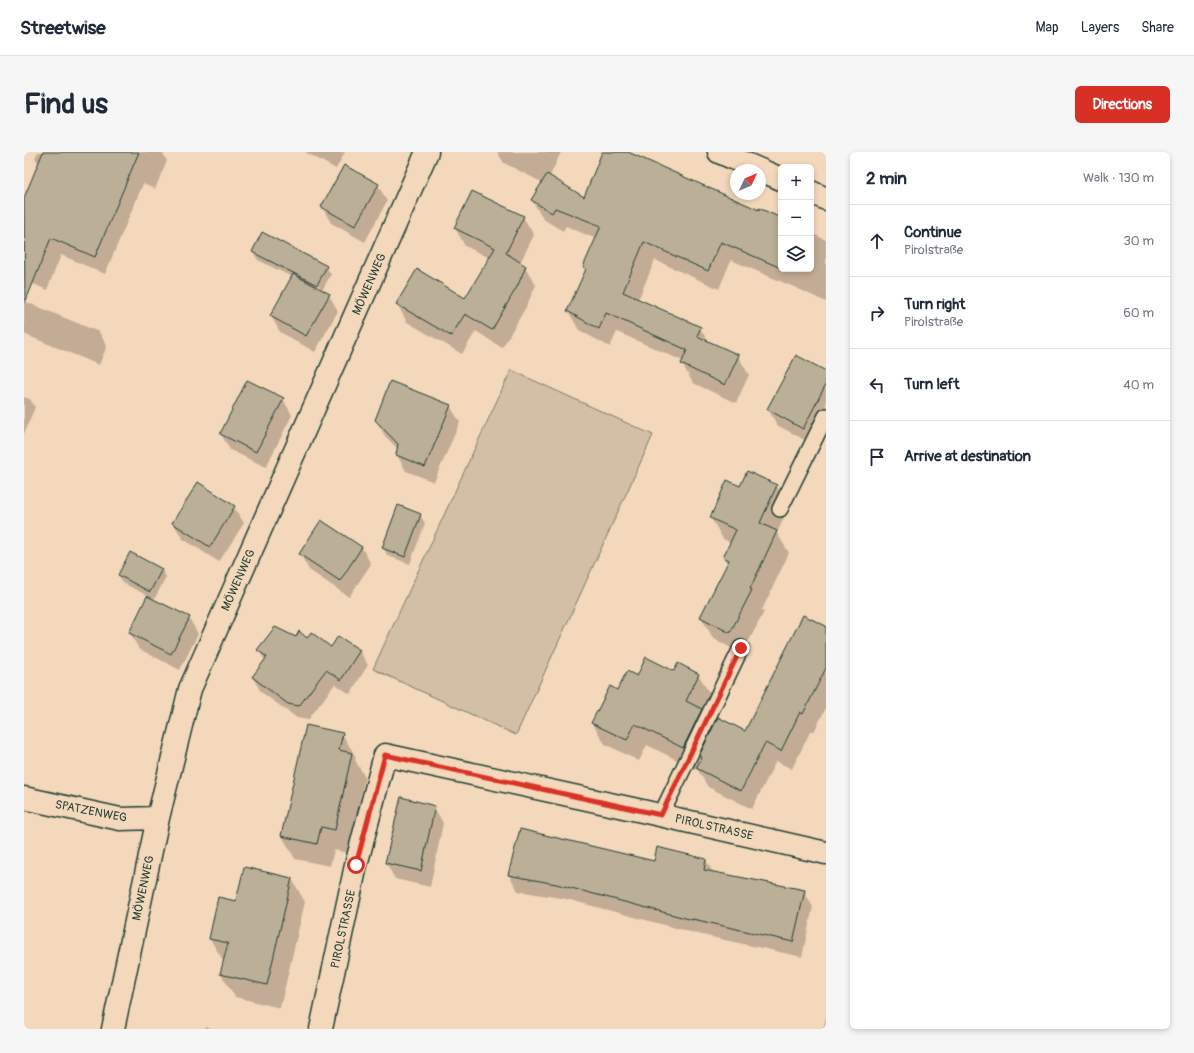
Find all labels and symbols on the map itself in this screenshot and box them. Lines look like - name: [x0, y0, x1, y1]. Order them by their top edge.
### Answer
- north arrow: [730, 164, 766, 200]
- street label: MÖWENWEG: [348, 251, 390, 317]
- street label: MÖWENWEG: [217, 547, 259, 613]
- route end: [732, 639, 750, 657]
- street label: SPATZENWEG: [54, 797, 128, 826]
- street label: PIROLSTRASSE: [673, 811, 755, 844]
- street label: MÖWENWEG: [128, 854, 158, 922]
- route start: [347, 856, 365, 874]
- street label: PIROLSTRASSE: [328, 888, 359, 970]

